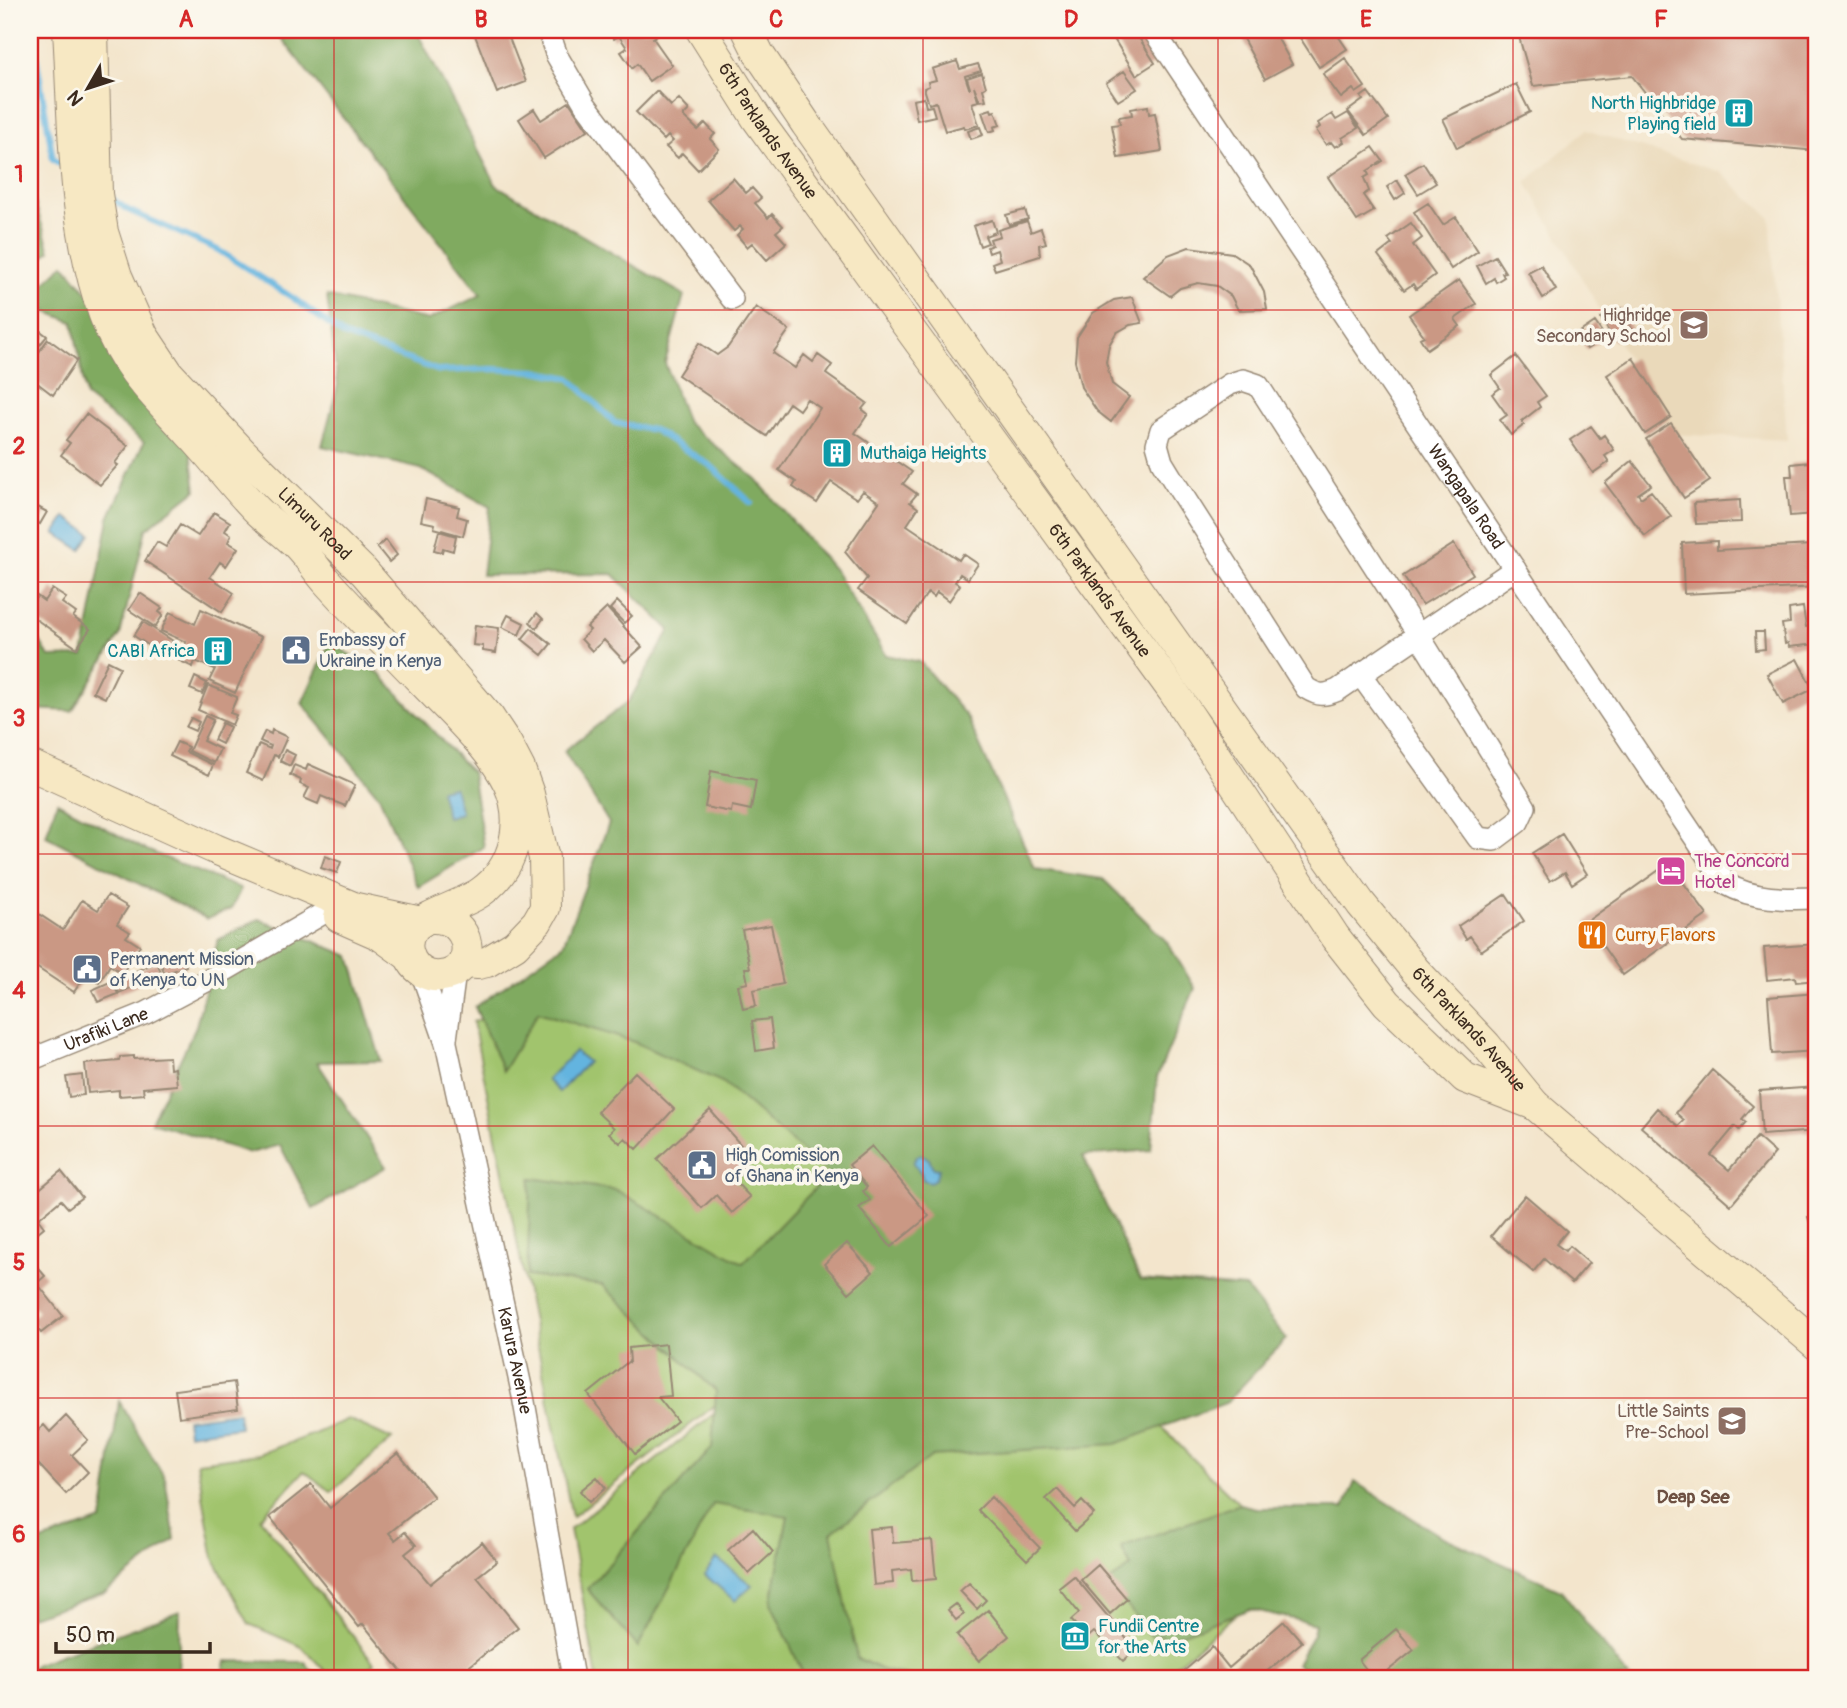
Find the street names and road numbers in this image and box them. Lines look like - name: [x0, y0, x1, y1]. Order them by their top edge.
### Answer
- street label: 6th Parklands Avenue: [713, 59, 822, 204]
- street label: Wangapala Road: [1422, 440, 1509, 554]
- street label: Limuru Road: [273, 483, 356, 565]
- street label: 6th Parklands Avenue: [1043, 519, 1156, 662]
- street label: 6th Parklands Avenue: [1406, 963, 1531, 1097]
- street label: Urafiki Lane: [61, 1002, 152, 1057]
- street label: Karura Avenue: [492, 1305, 537, 1416]

